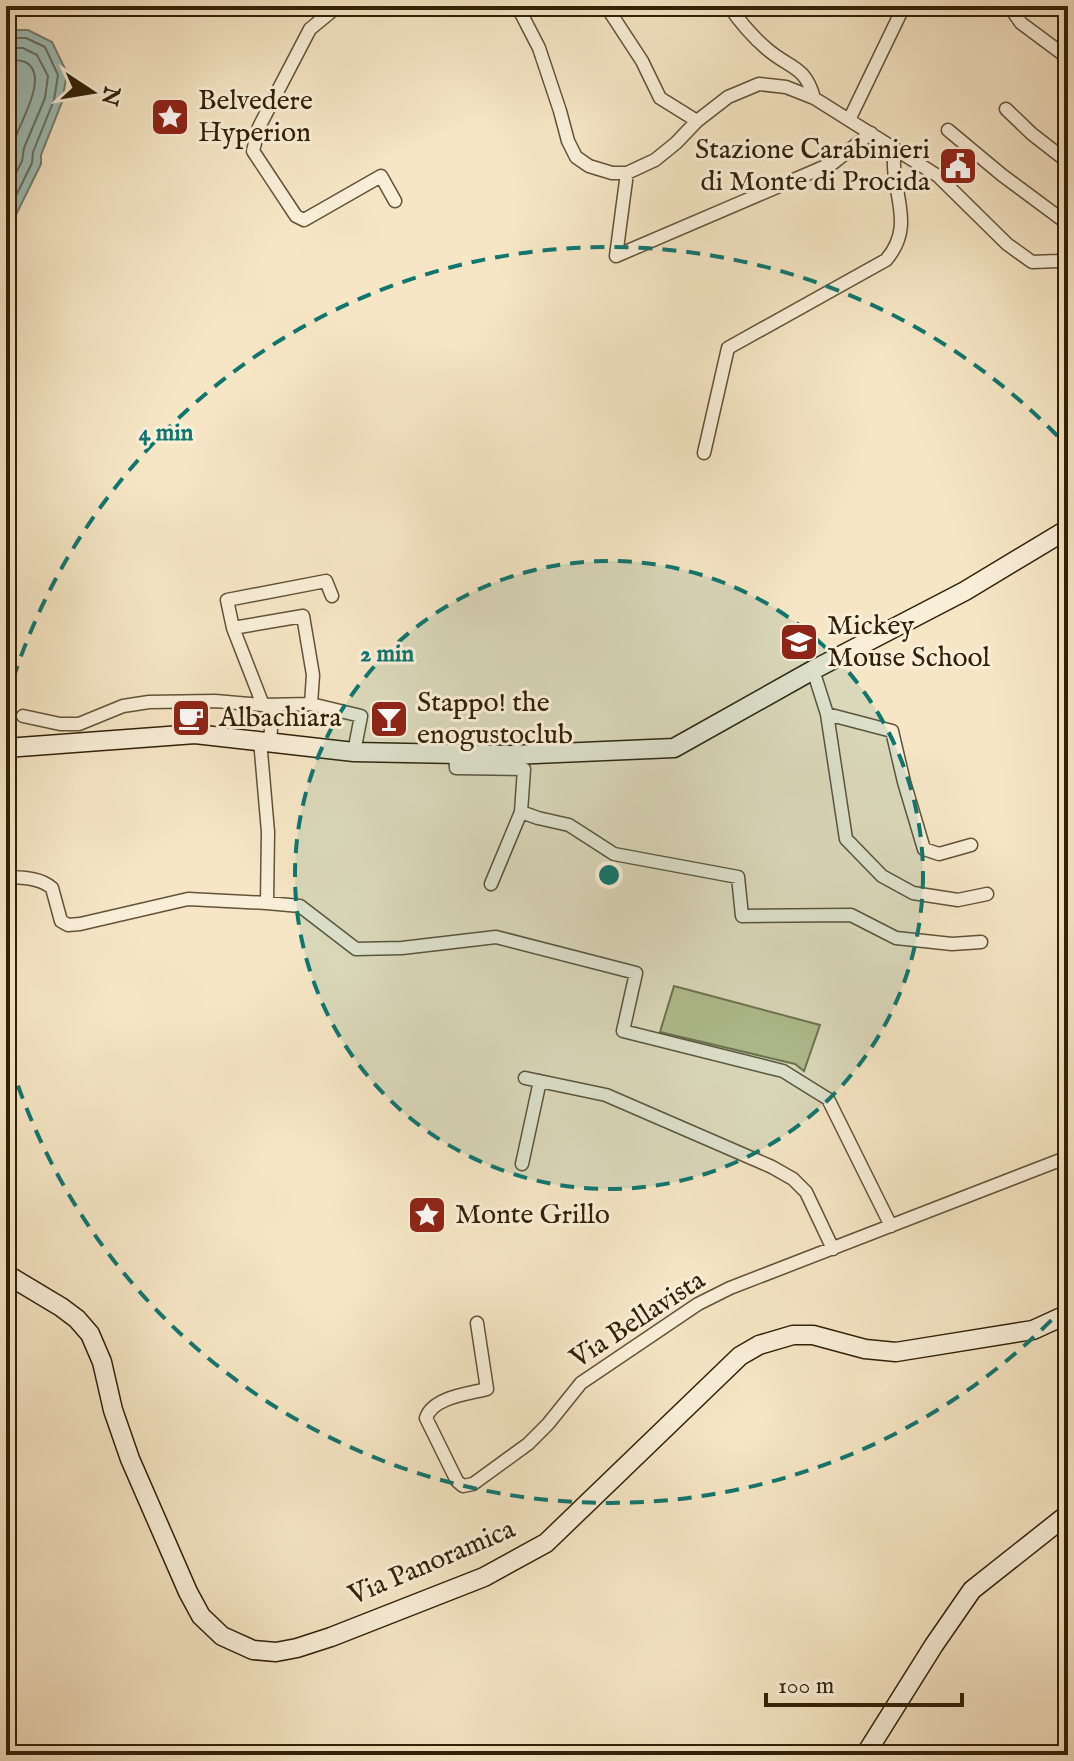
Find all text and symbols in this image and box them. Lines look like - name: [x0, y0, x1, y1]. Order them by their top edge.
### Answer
- north arrow: [52, 52, 132, 132]
- text: N: [94, 83, 125, 108]
- place label: Belvedere Hyperion: [198, 84, 313, 151]
- place icon: Belvedere Hyperion: [149, 96, 191, 138]
- place label: Stazione Carabinieri di Monte di Procida: [695, 133, 931, 200]
- public building icon: Stazione Carabinieri di Monte di Procida: [937, 145, 979, 187]
- text: 4 min: [139, 418, 194, 449]
- place label: Mickey Mouse School: [827, 609, 991, 676]
- school or university icon: Mickey Mouse School: [778, 621, 820, 663]
- text: 2 min: [360, 639, 414, 670]
- place label: Stappo! the enogustoclub: [417, 686, 573, 753]
- cafe icon: Albachiara: [170, 697, 212, 739]
- bar icon: Stappo! the enogustoclub: [368, 698, 410, 740]
- place label: Albachiara: [218, 701, 342, 736]
- centre of rings: [595, 861, 623, 889]
- place icon: Monte Grillo: [406, 1194, 448, 1236]
- place label: Monte Grillo: [455, 1198, 610, 1233]
- street label: Via Bellavista: [563, 1263, 713, 1377]
- street label: Via Panoramica: [343, 1512, 521, 1614]
- scale bar: [766, 1657, 962, 1707]
- text: 100 m: [778, 1671, 834, 1702]

